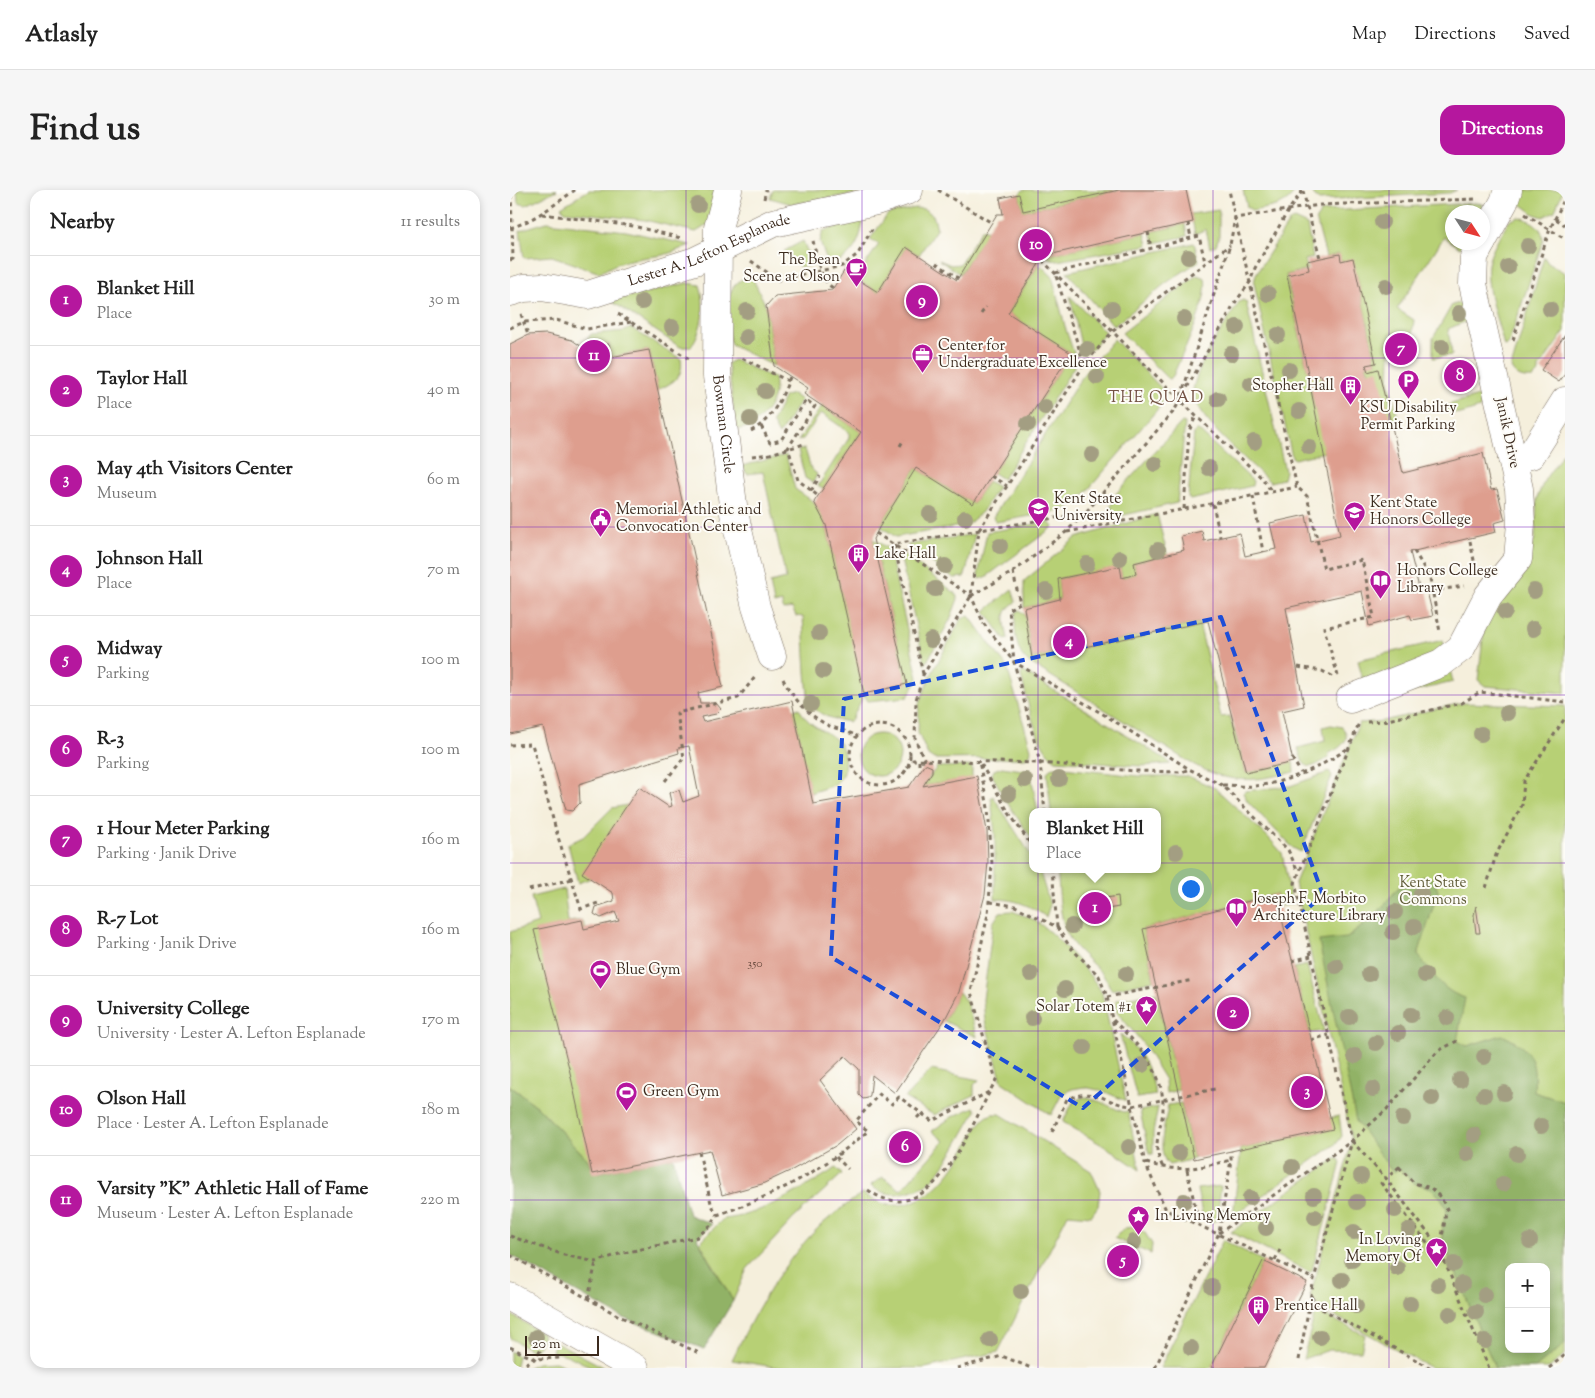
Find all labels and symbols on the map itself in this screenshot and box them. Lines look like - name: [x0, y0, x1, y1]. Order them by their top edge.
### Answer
- north arrow: [1445, 205, 1490, 250]
- street label: Lester A. Lefton Esplanade: [626, 209, 793, 292]
- pin: 10: [1020, 226, 1052, 264]
- place label: The Bean Scene at Olson: [743, 250, 840, 288]
- cafe icon: The Bean Scene at Olson: [844, 257, 868, 288]
- pin: 9: [906, 282, 938, 320]
- pin: 7: [1385, 330, 1417, 368]
- place label: Center for Undergraduate Excellence: [938, 336, 1107, 374]
- pin: 11: [578, 337, 610, 375]
- office icon: Center for Undergraduate Excellence: [910, 343, 934, 374]
- pin: 8: [1444, 357, 1476, 395]
- parking icon: KSU Disability Permit Parking: [1396, 368, 1420, 399]
- street label: Bowman Circle: [706, 374, 740, 475]
- building icon: Stopher Hall: [1338, 374, 1362, 405]
- place label: Stopher Hall: [1252, 376, 1334, 397]
- district label: THE QUAD: [1108, 387, 1204, 410]
- street label: Janik Drive: [1489, 395, 1525, 470]
- place label: KSU Disability Permit Parking: [1359, 398, 1457, 436]
- place label: Kent State University: [1054, 489, 1123, 527]
- place label: Kent State Honors College: [1370, 493, 1471, 531]
- school or university icon: Kent State University: [1026, 496, 1050, 527]
- place label: Memorial Athletic and Convocation Center: [616, 500, 762, 538]
- school or university icon: Kent State Honors College: [1342, 500, 1366, 531]
- public building icon: Memorial Athletic and Convocation Center: [588, 507, 612, 538]
- building icon: Lake Hall: [847, 542, 871, 573]
- place label: Lake Hall: [875, 544, 936, 565]
- place label: Honors College Library: [1397, 561, 1498, 599]
- library icon: Honors College Library: [1369, 568, 1393, 599]
- pin: 4: [1053, 623, 1085, 661]
- park label: Kent State Commons: [1399, 873, 1467, 911]
- your location: [1178, 876, 1204, 902]
- pin: 1: [1079, 889, 1111, 927]
- place label: Joseph F. Morbito Architecture Library: [1252, 889, 1386, 927]
- library icon: Joseph F. Morbito Architecture Library: [1225, 896, 1249, 927]
- house number: 350: [747, 955, 763, 973]
- sports icon: Blue Gym: [588, 958, 612, 989]
- place label: Blue Gym: [616, 960, 681, 981]
- pin: 2: [1217, 994, 1249, 1032]
- place icon: Solar Totem #1: [1135, 995, 1159, 1026]
- place label: Solar Totem #1: [1036, 997, 1131, 1018]
- pin: 3: [1291, 1073, 1323, 1111]
- sports icon: Green Gym: [615, 1080, 639, 1111]
- place label: Green Gym: [643, 1082, 720, 1103]
- pin: 6: [889, 1128, 921, 1166]
- place icon: In Living Memory: [1127, 1204, 1151, 1235]
- place label: In Living Memory: [1155, 1206, 1271, 1227]
- place label: In Loving Memory Of: [1346, 1230, 1422, 1268]
- place icon: In Loving Memory Of: [1425, 1237, 1449, 1268]
- pin: 5: [1107, 1242, 1139, 1280]
- building icon: Prentice Hall: [1247, 1294, 1271, 1325]
- place label: Prentice Hall: [1275, 1296, 1358, 1317]
- scale bar: [525, 1333, 599, 1356]

